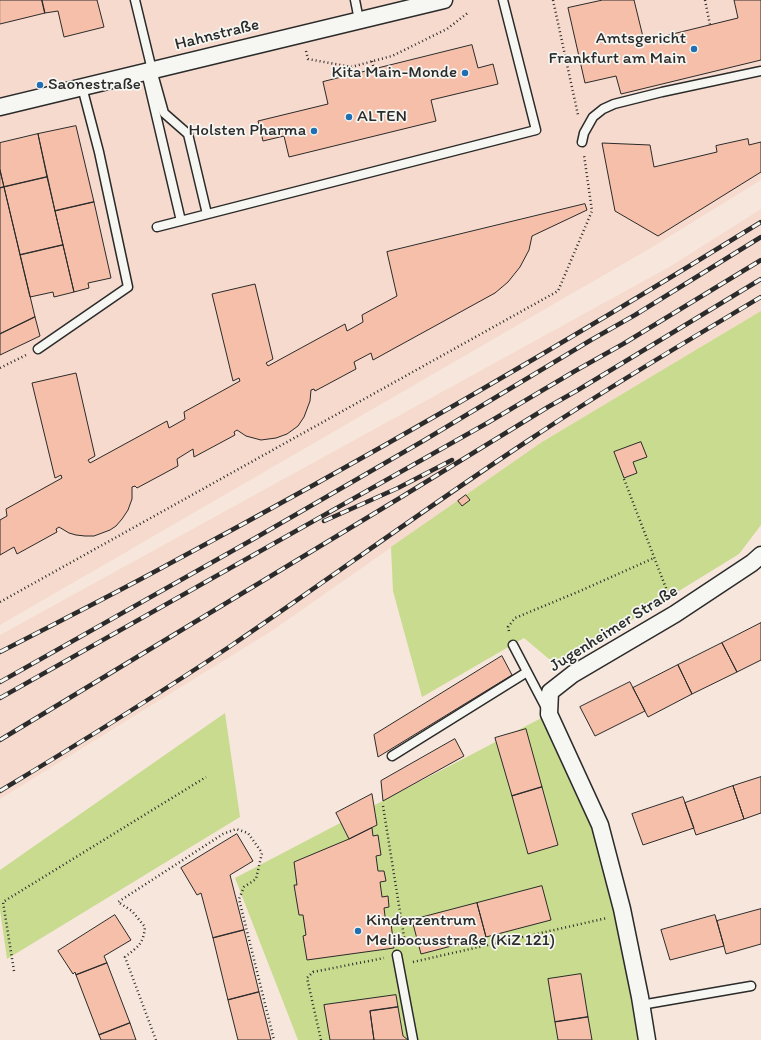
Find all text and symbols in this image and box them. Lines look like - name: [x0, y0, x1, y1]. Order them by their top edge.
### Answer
- street label: Hahnstraße: [173, 15, 261, 55]
- place label: Amtsgericht Frankfurt am Main: [548, 29, 686, 69]
- marker: Amtsgericht Frankfurt am Main: [689, 44, 699, 54]
- place label: Kita Main-Monde: [331, 63, 457, 83]
- marker: Kita Main-Monde: [460, 68, 470, 78]
- place label: Saonestraße: [48, 75, 141, 95]
- marker: Saonestraße: [35, 80, 45, 90]
- place label: ALTEN: [357, 107, 407, 127]
- marker: ALTEN: [344, 112, 354, 122]
- place label: Holsten Pharma: [188, 121, 306, 141]
- marker: Holsten Pharma: [309, 126, 319, 136]
- street label: Jugenheimer Straße: [546, 581, 682, 677]
- place label: Kinderzentrum Melibocusstraße (KiZ 121): [366, 911, 555, 951]
- marker: Kinderzentrum Melibocusstraße (KiZ 121): [353, 926, 363, 936]

